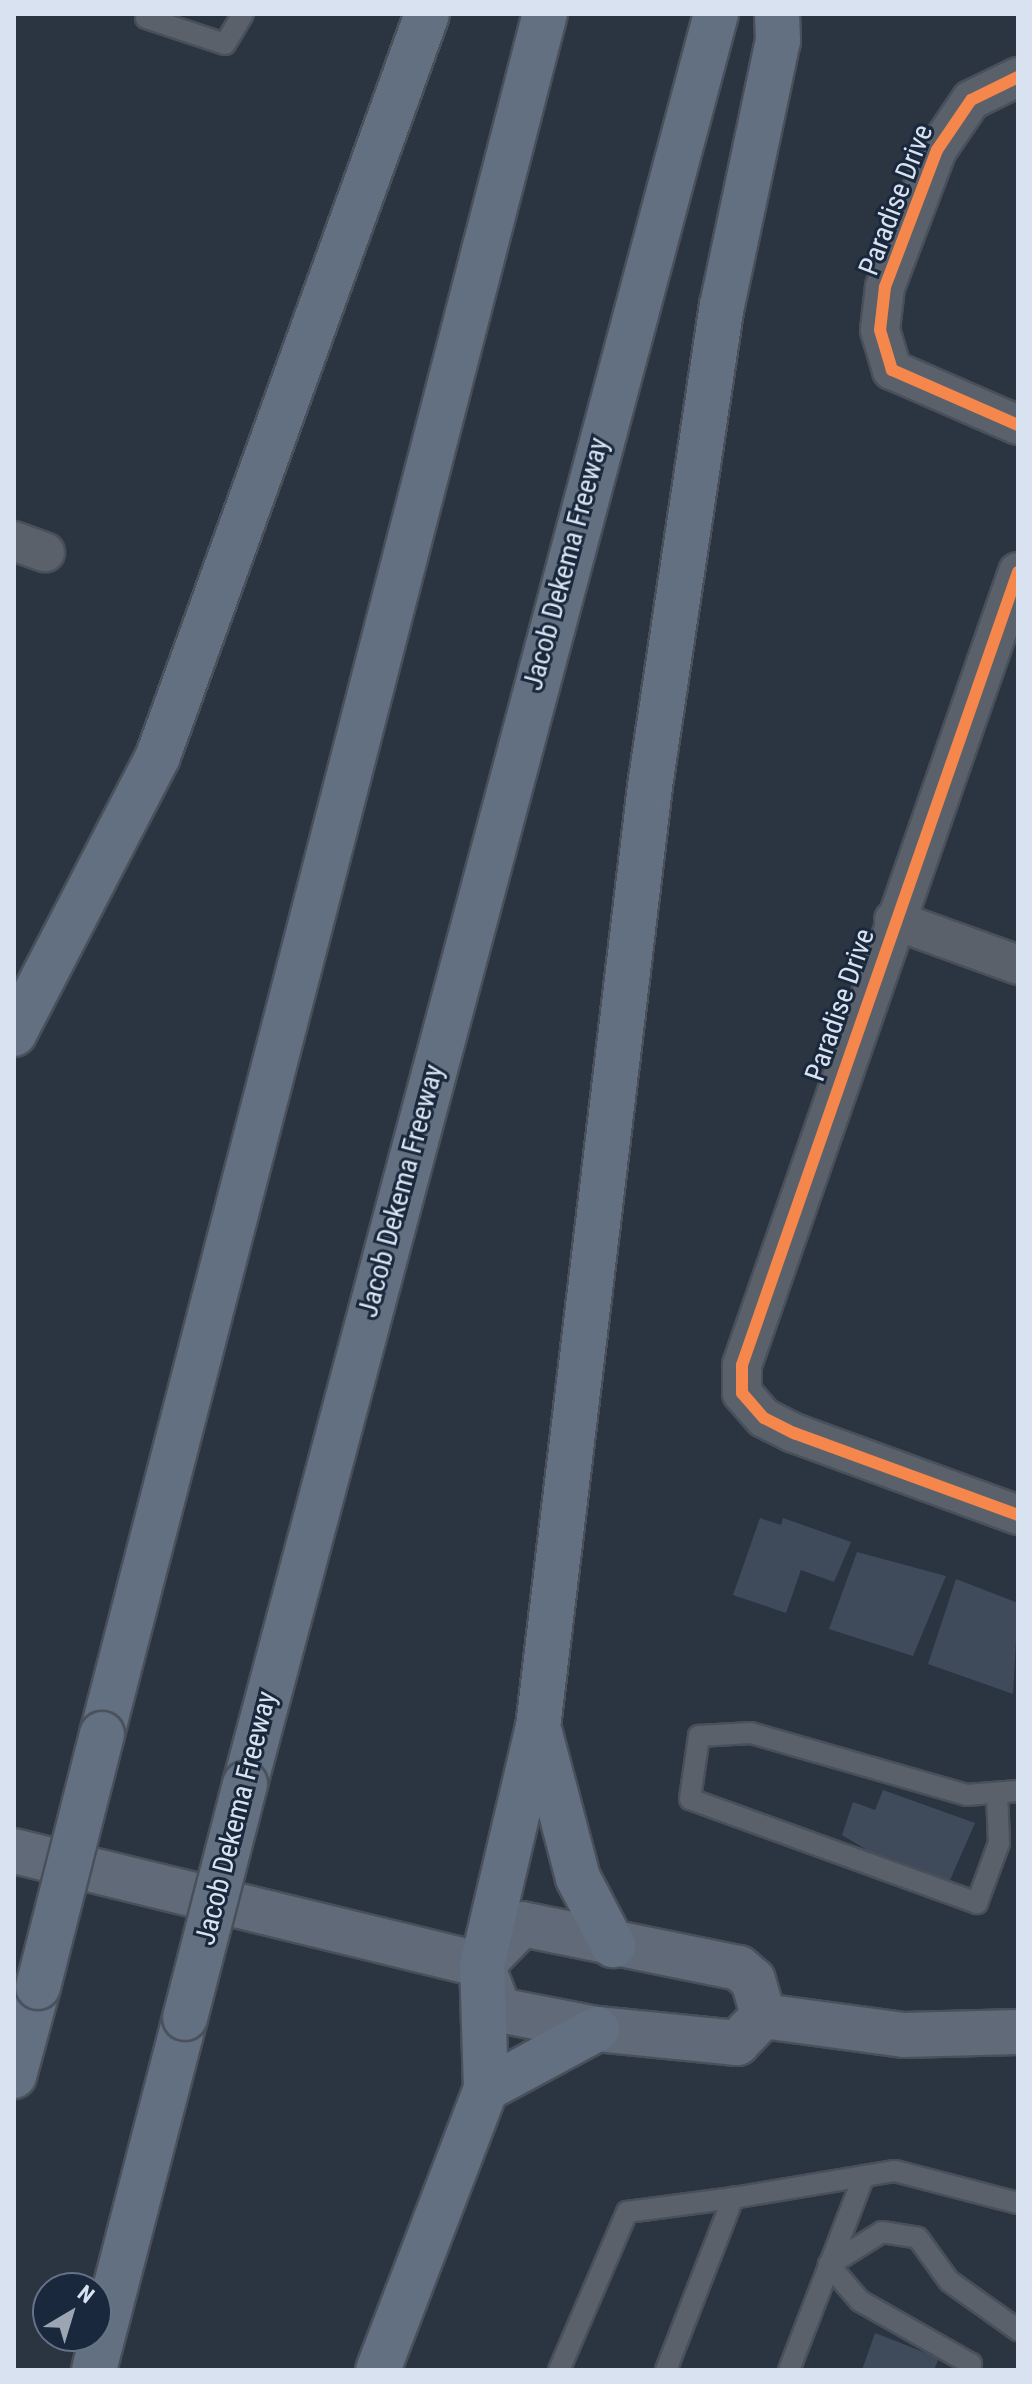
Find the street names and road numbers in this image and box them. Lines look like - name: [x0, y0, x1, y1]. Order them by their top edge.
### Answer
- street label: Paradise Drive: [852, 120, 940, 280]
- street label: Jacob Dekema Freeway: [516, 434, 616, 694]
- street label: Paradise Drive: [798, 925, 882, 1085]
- street label: Jacob Dekema Freeway: [351, 1061, 451, 1321]
- street label: Jacob Dekema Freeway: [188, 1688, 284, 1948]

